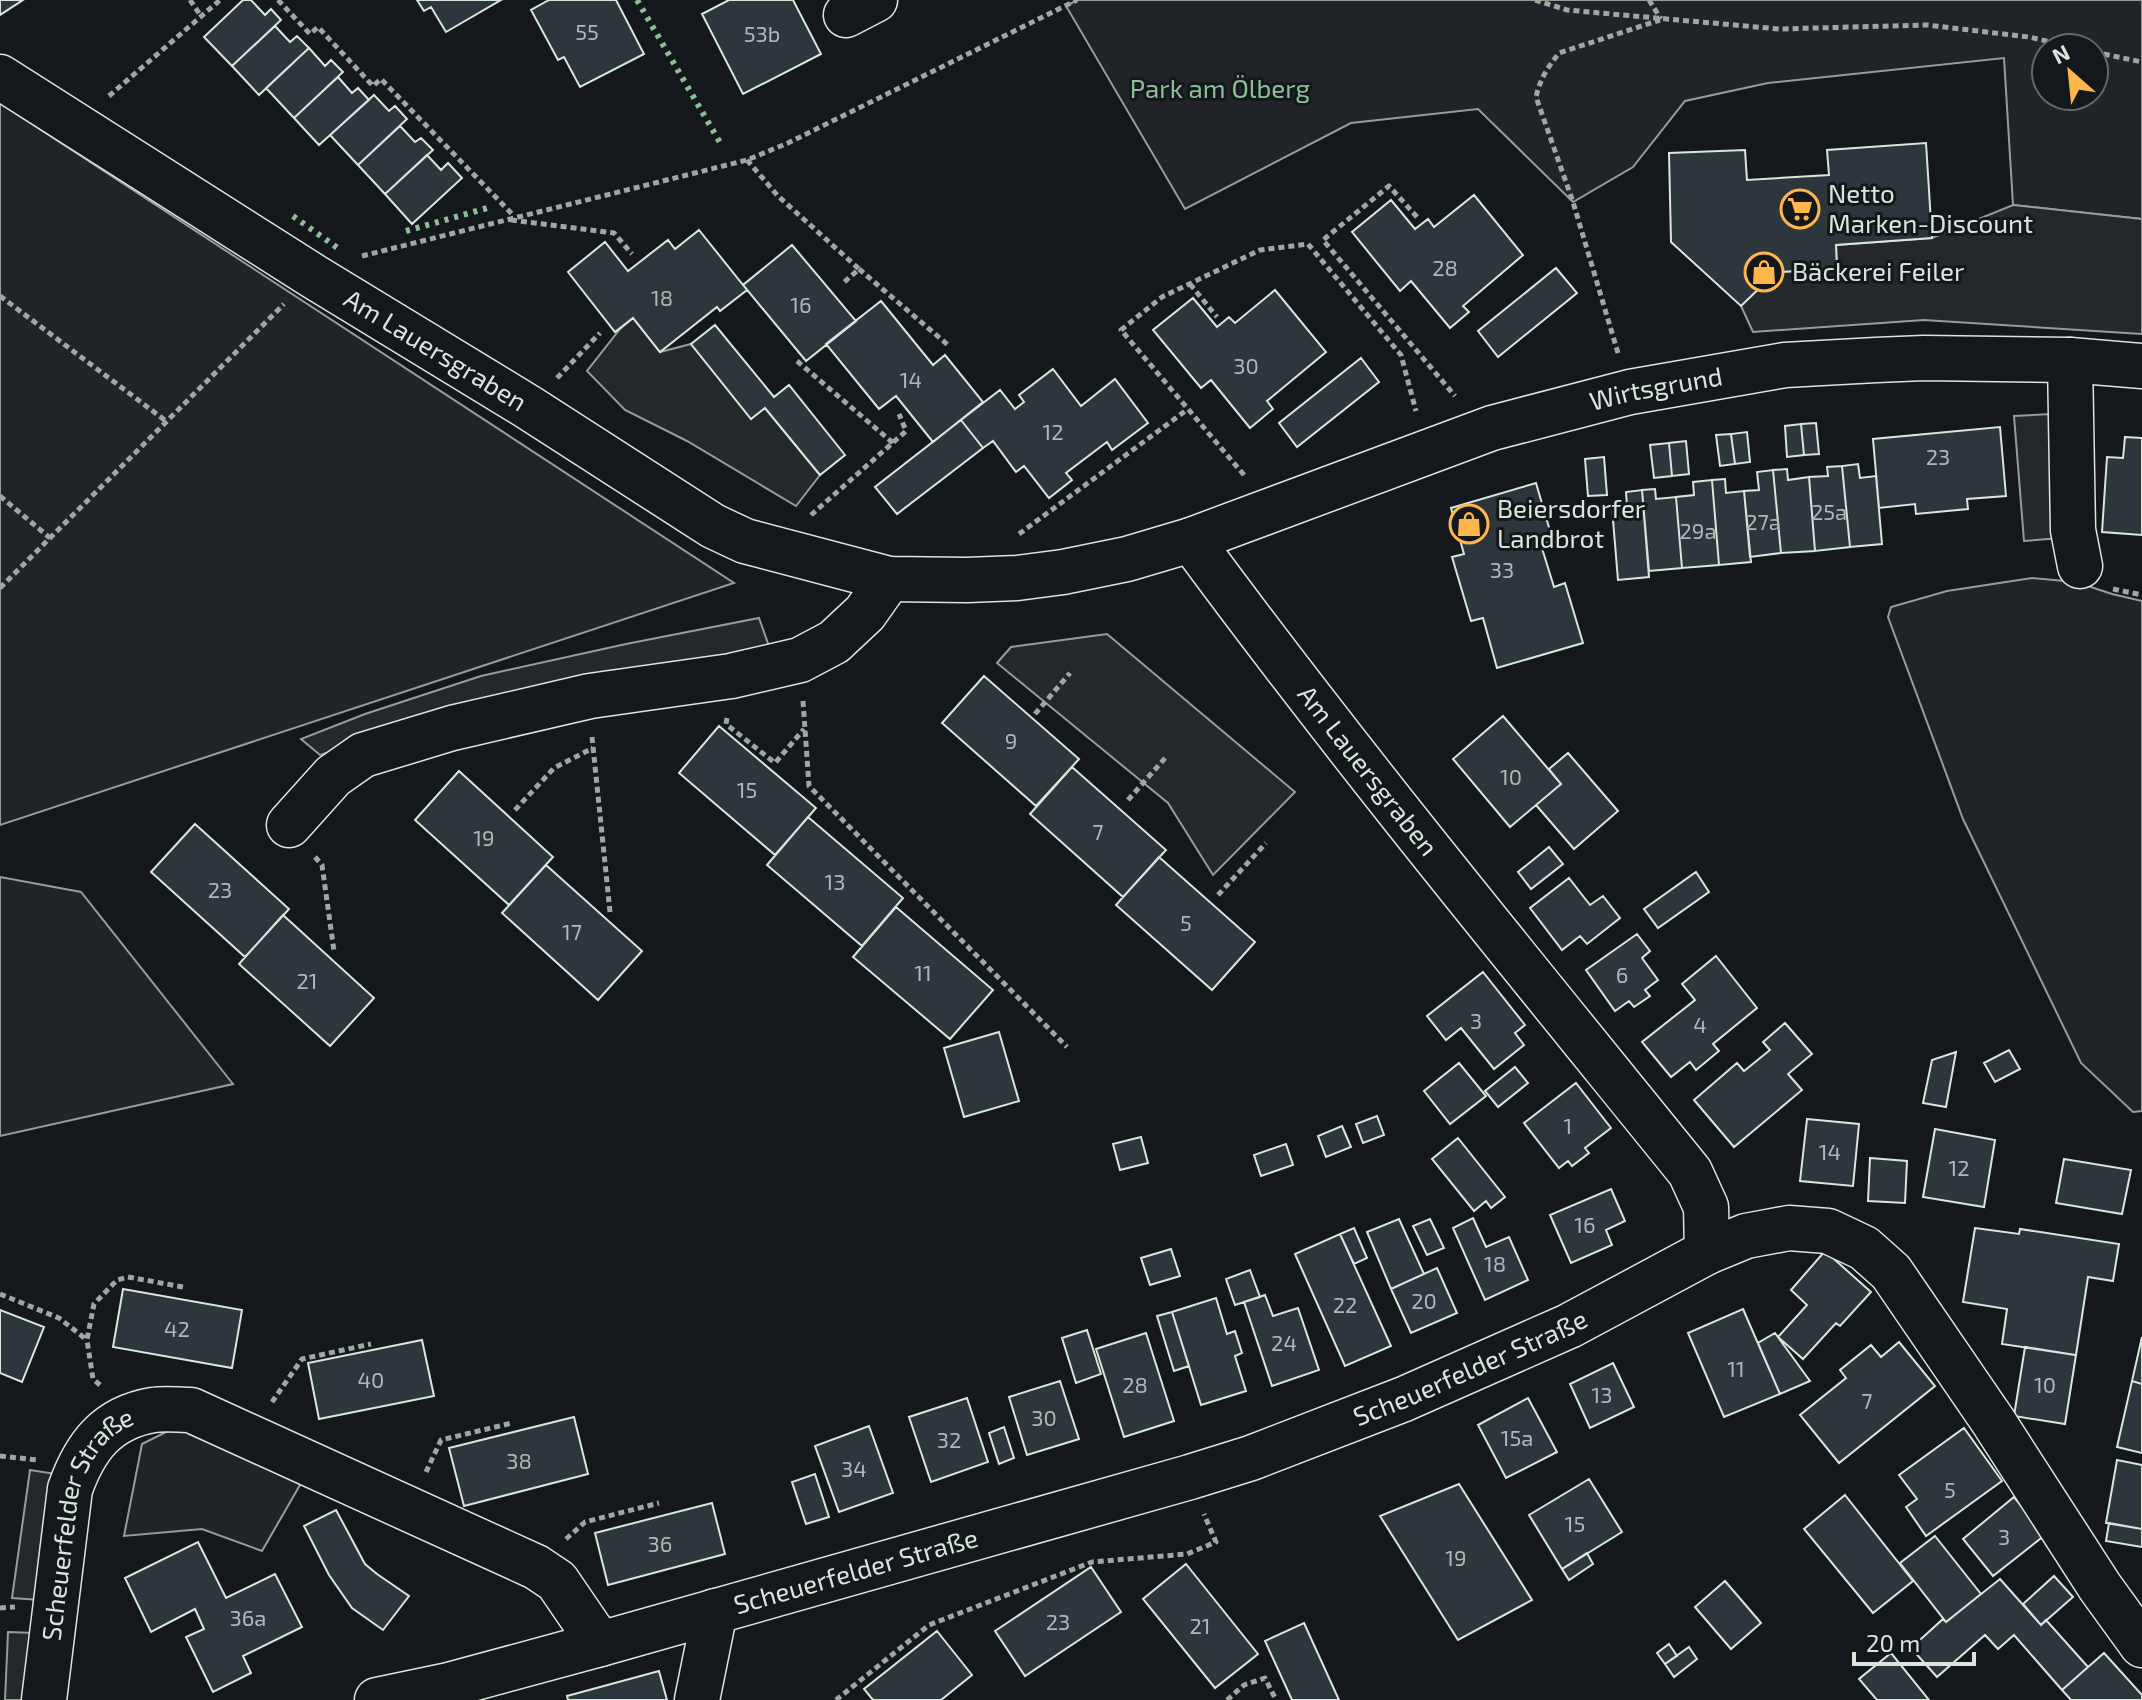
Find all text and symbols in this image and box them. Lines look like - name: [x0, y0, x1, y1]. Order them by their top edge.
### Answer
- house number: 55: [575, 18, 599, 44]
- house number: 53b: [744, 20, 780, 46]
- north arrow: [2030, 32, 2110, 112]
- text: N: [2047, 38, 2073, 68]
- park label: Park am Ölberg: [1130, 72, 1310, 103]
- place label: Netto Marken-Discount: [1828, 177, 2033, 238]
- supermarket icon: Netto Marken-Discount: [1779, 188, 1821, 230]
- shop icon: Bäckerei Feiler: [1743, 251, 1785, 293]
- house number: 28: [1432, 254, 1458, 280]
- place label: Bäckerei Feiler: [1792, 255, 1964, 286]
- street label: Am Lauersgraben: [339, 282, 533, 417]
- house number: 18: [651, 284, 673, 310]
- house number: 16: [790, 291, 812, 317]
- house number: 30: [1233, 352, 1259, 378]
- street label: Wirtsgrund: [1586, 359, 1724, 416]
- house number: 14: [900, 366, 922, 392]
- house number: 12: [1042, 418, 1064, 444]
- house number: 23: [1926, 443, 1950, 469]
- place label: Beiersdorfer Landbrot: [1497, 492, 1645, 553]
- house number: 25a: [1811, 498, 1847, 524]
- shop icon: Beiersdorfer Landbrot: [1448, 503, 1490, 545]
- house number: 27a: [1745, 508, 1781, 534]
- house number: 29a: [1679, 517, 1717, 543]
- house number: 33: [1490, 556, 1514, 582]
- street label: Am Lauersgraben: [1292, 679, 1445, 861]
- house number: 9: [1005, 727, 1017, 753]
- house number: 10: [1500, 763, 1522, 789]
- house number: 15: [737, 776, 757, 802]
- house number: 7: [1092, 818, 1104, 844]
- house number: 19: [473, 824, 495, 850]
- house number: 13: [825, 868, 846, 894]
- house number: 23: [208, 876, 232, 902]
- house number: 5: [1180, 909, 1192, 935]
- house number: 17: [562, 918, 582, 944]
- house number: 11: [914, 959, 932, 985]
- house number: 6: [1616, 961, 1628, 987]
- house number: 21: [296, 967, 318, 993]
- house number: 3: [1470, 1007, 1482, 1033]
- house number: 4: [1693, 1011, 1707, 1037]
- house number: 1: [1564, 1112, 1572, 1138]
- house number: 14: [1819, 1138, 1841, 1164]
- house number: 12: [1948, 1154, 1970, 1180]
- house number: 16: [1574, 1211, 1596, 1237]
- house number: 18: [1484, 1250, 1506, 1276]
- house number: 20: [1411, 1287, 1437, 1313]
- house number: 22: [1333, 1291, 1357, 1317]
- street label: Scheuerfelder Straße: [1348, 1302, 1592, 1431]
- house number: 42: [164, 1315, 190, 1341]
- house number: 24: [1271, 1329, 1297, 1355]
- house number: 11: [1727, 1355, 1745, 1381]
- house number: 40: [358, 1366, 384, 1392]
- house number: 28: [1122, 1371, 1148, 1397]
- house number: 10: [2034, 1371, 2056, 1397]
- house number: 13: [1592, 1381, 1613, 1407]
- house number: 7: [1861, 1387, 1873, 1413]
- street label: Scheuerfelder Straße: [34, 1400, 138, 1642]
- house number: 30: [1031, 1404, 1057, 1430]
- house number: 15a: [1501, 1424, 1533, 1450]
- house number: 32: [937, 1426, 961, 1452]
- house number: 38: [506, 1447, 532, 1473]
- house number: 34: [841, 1455, 867, 1481]
- house number: 5: [1944, 1476, 1956, 1502]
- house number: 15: [1565, 1510, 1585, 1536]
- street label: Scheuerfelder Straße: [730, 1521, 981, 1619]
- house number: 3: [1998, 1523, 2010, 1549]
- house number: 36: [648, 1530, 672, 1556]
- house number: 19: [1445, 1544, 1467, 1570]
- house number: 36a: [230, 1604, 266, 1630]
- house number: 23: [1046, 1608, 1070, 1634]
- house number: 21: [1189, 1612, 1211, 1638]
- scale bar: [1854, 1616, 1974, 1666]
- text: 20 m: [1866, 1628, 1920, 1657]

